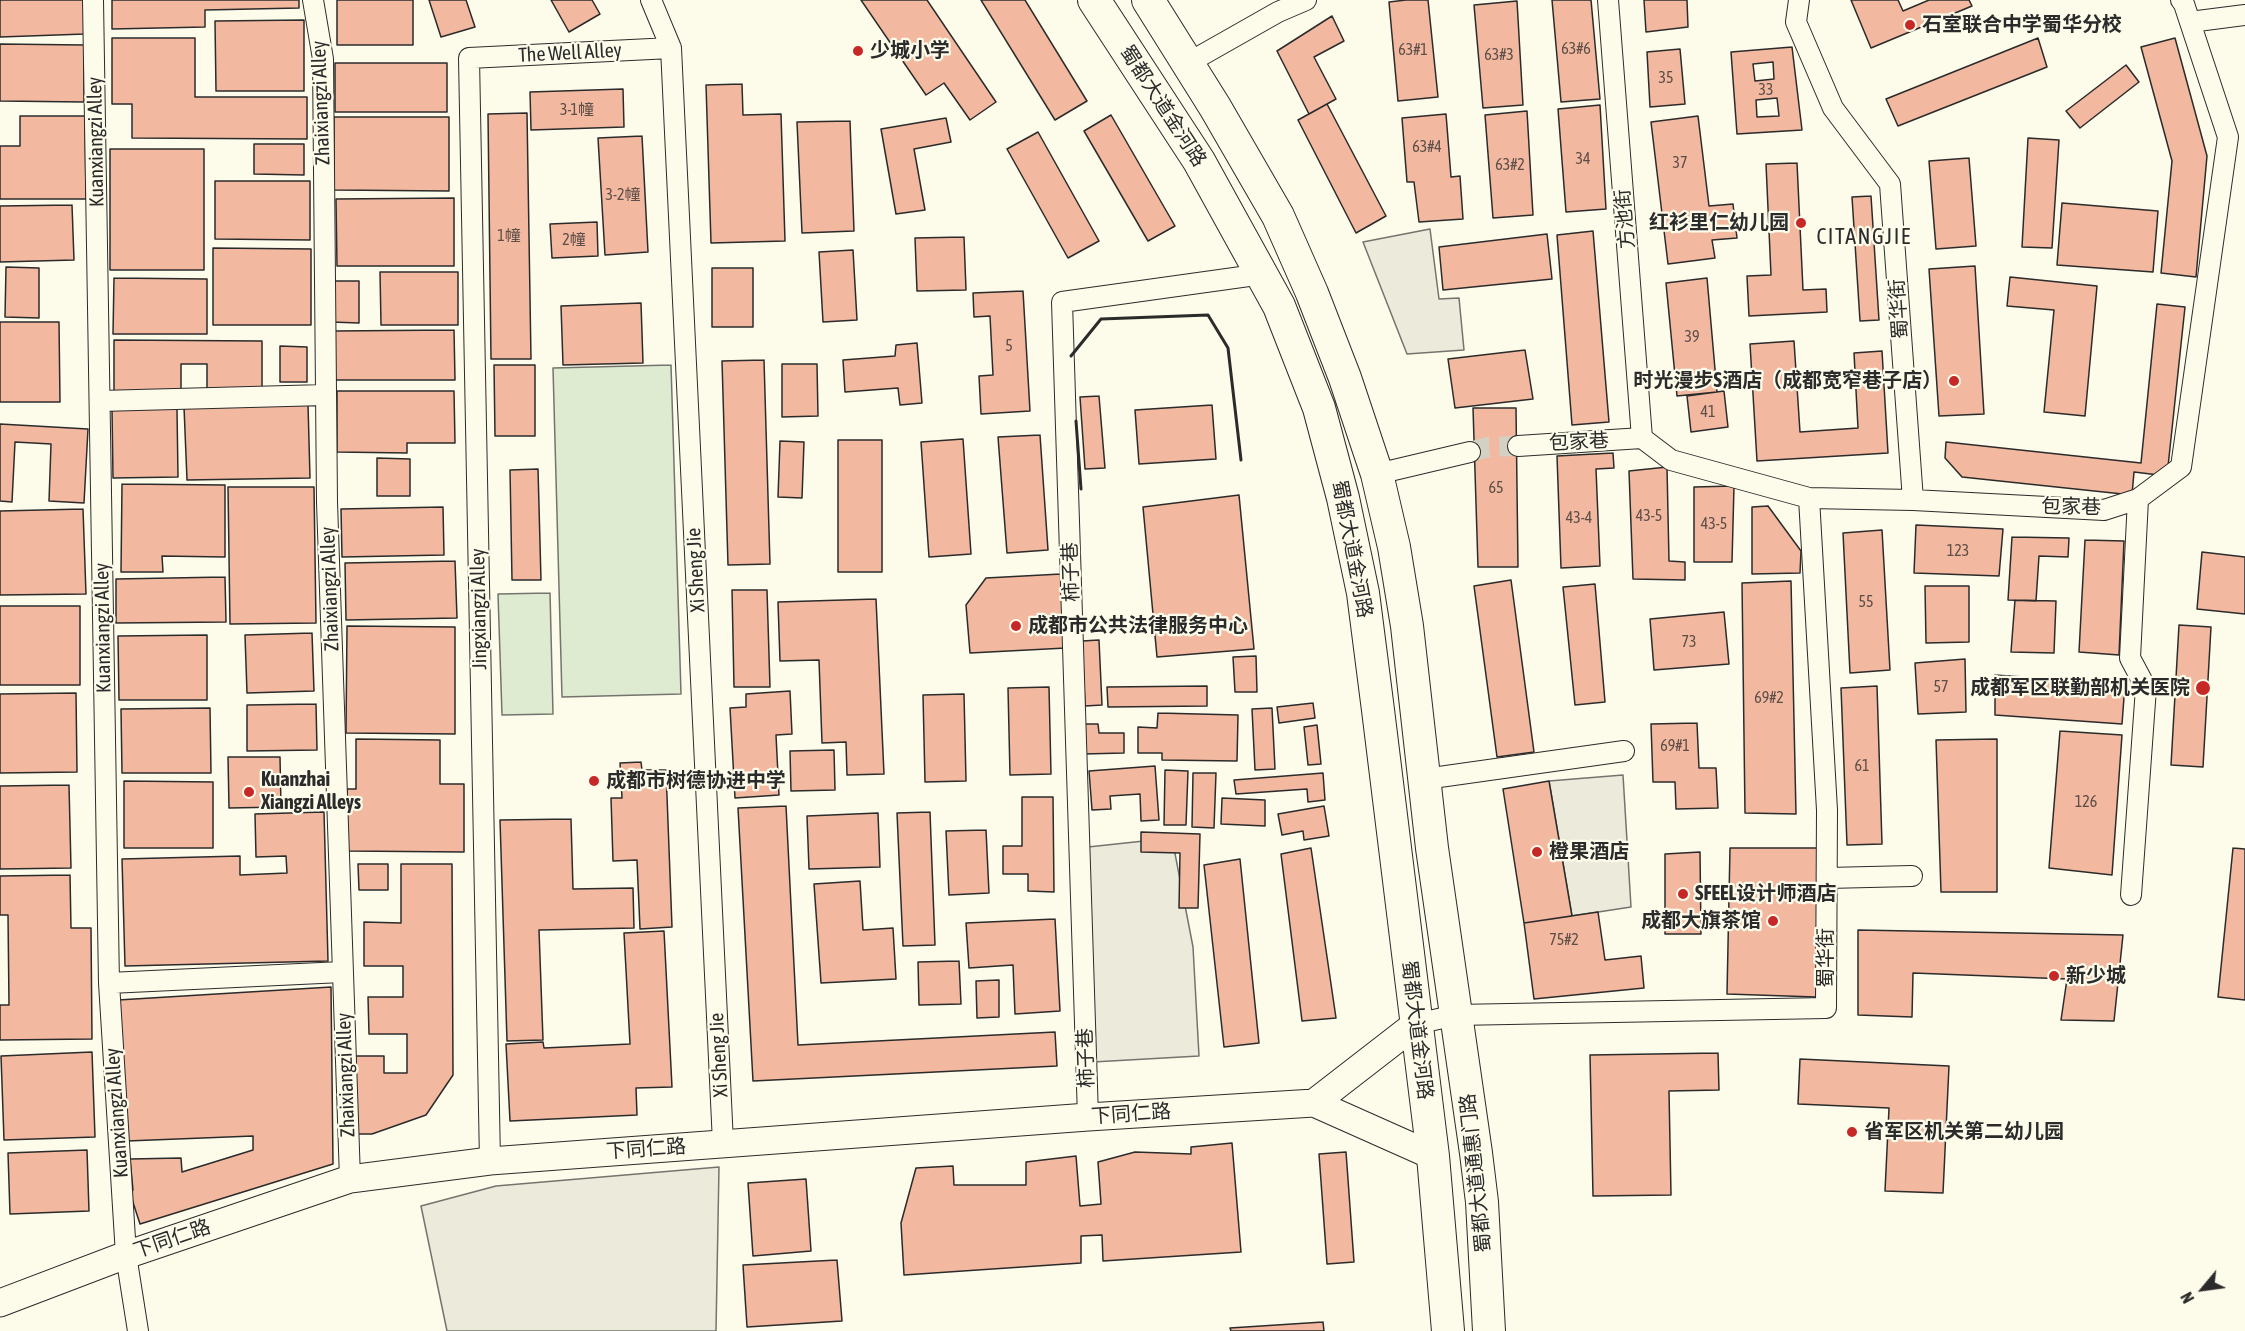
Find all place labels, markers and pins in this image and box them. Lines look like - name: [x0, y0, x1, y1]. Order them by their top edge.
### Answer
- place label: 石室联合中学蜀华分校: [1922, 13, 2122, 37]
- marker: 石室联合中学蜀华分校: [1903, 18, 1917, 32]
- place label: 少城小学: [870, 39, 950, 63]
- marker: 少城小学: [851, 44, 865, 58]
- place label: 红衫里仁幼儿园: [1649, 211, 1789, 235]
- marker: 红衫里仁幼儿园: [1794, 216, 1808, 230]
- place label: 时光漫步S酒店（成都宽窄巷子店）: [1634, 369, 1942, 393]
- marker: 时光漫步S酒店（成都宽窄巷子店）: [1947, 374, 1961, 388]
- place label: 成都市公共法律服务中心: [1028, 614, 1248, 638]
- marker: 成都市公共法律服务中心: [1009, 619, 1023, 633]
- place label: 成都军区联勤部机关医院: [1970, 676, 2190, 700]
- marker: 成都军区联勤部机关医院: [2194, 679, 2212, 697]
- place label: Kuanzhai Xiangzi Alleys: [261, 768, 361, 815]
- place label: 成都市树德协进中学: [606, 769, 786, 793]
- marker: 成都市树德协进中学: [587, 774, 601, 788]
- marker: Kuanzhai Xiangzi Alleys: [242, 785, 256, 799]
- place label: 橙果酒店: [1549, 840, 1629, 864]
- marker: 橙果酒店: [1530, 845, 1544, 859]
- place label: SFEEL设计师酒店: [1695, 882, 1836, 906]
- marker: SFEEL设计师酒店: [1676, 887, 1690, 901]
- place label: 成都大旗茶馆: [1641, 909, 1761, 933]
- marker: 成都大旗茶馆: [1766, 914, 1780, 928]
- place label: 新少城: [2066, 964, 2126, 988]
- marker: 新少城: [2047, 969, 2061, 983]
- place label: 省军区机关第二幼儿园: [1864, 1120, 2064, 1144]
- marker: 省军区机关第二幼儿园: [1845, 1125, 1859, 1139]

